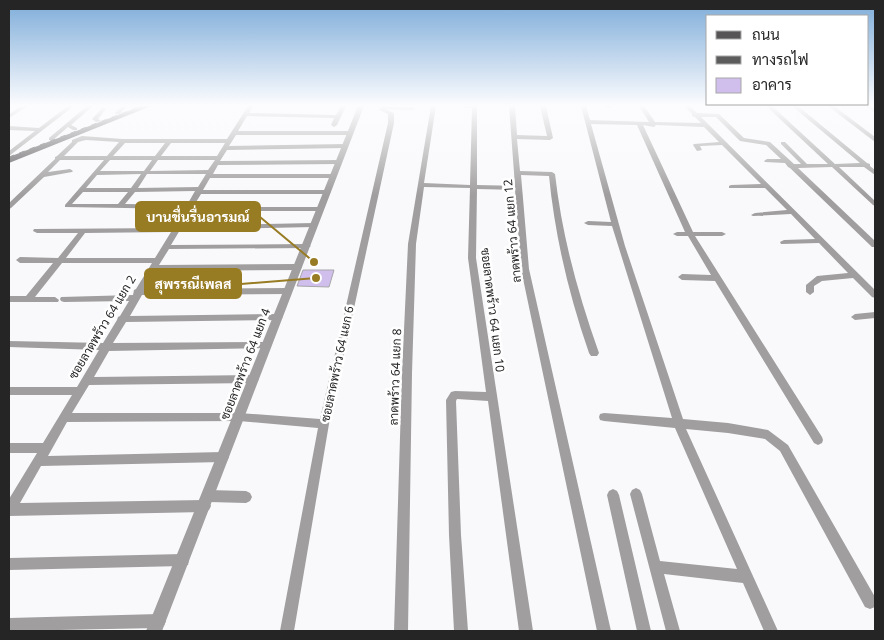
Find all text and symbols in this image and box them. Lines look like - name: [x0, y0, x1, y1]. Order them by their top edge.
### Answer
- legend: [706, 15, 869, 105]
- text: ถนน: [752, 24, 780, 44]
- text: ทางรถไฟ: [752, 49, 809, 69]
- text: อาคาร: [752, 74, 792, 94]
- street label: ลาดพร้าว 64 แยก 12: [499, 178, 525, 283]
- callout: บานชื่นรื่นอารมณ์: [136, 202, 260, 231]
- text: บานชื่นรื่นอารมณ์: [146, 205, 251, 226]
- street label: ซอยลาดพร้าว 64 แยก 10: [477, 247, 509, 373]
- callout: สุพรรณีเพลส: [145, 269, 241, 298]
- street label: ซอยลาดพร้าว 64 แยก 2: [64, 272, 140, 382]
- text: สุพรรณีเพลส: [155, 274, 231, 295]
- street label: ซอยลาดพร้าว 64 แยก 6: [316, 304, 358, 424]
- street label: ซอยลาดพร้าว 64 แยก 4: [216, 306, 274, 422]
- street label: ลาดพร้าว 64 แยก 8: [385, 328, 405, 426]

